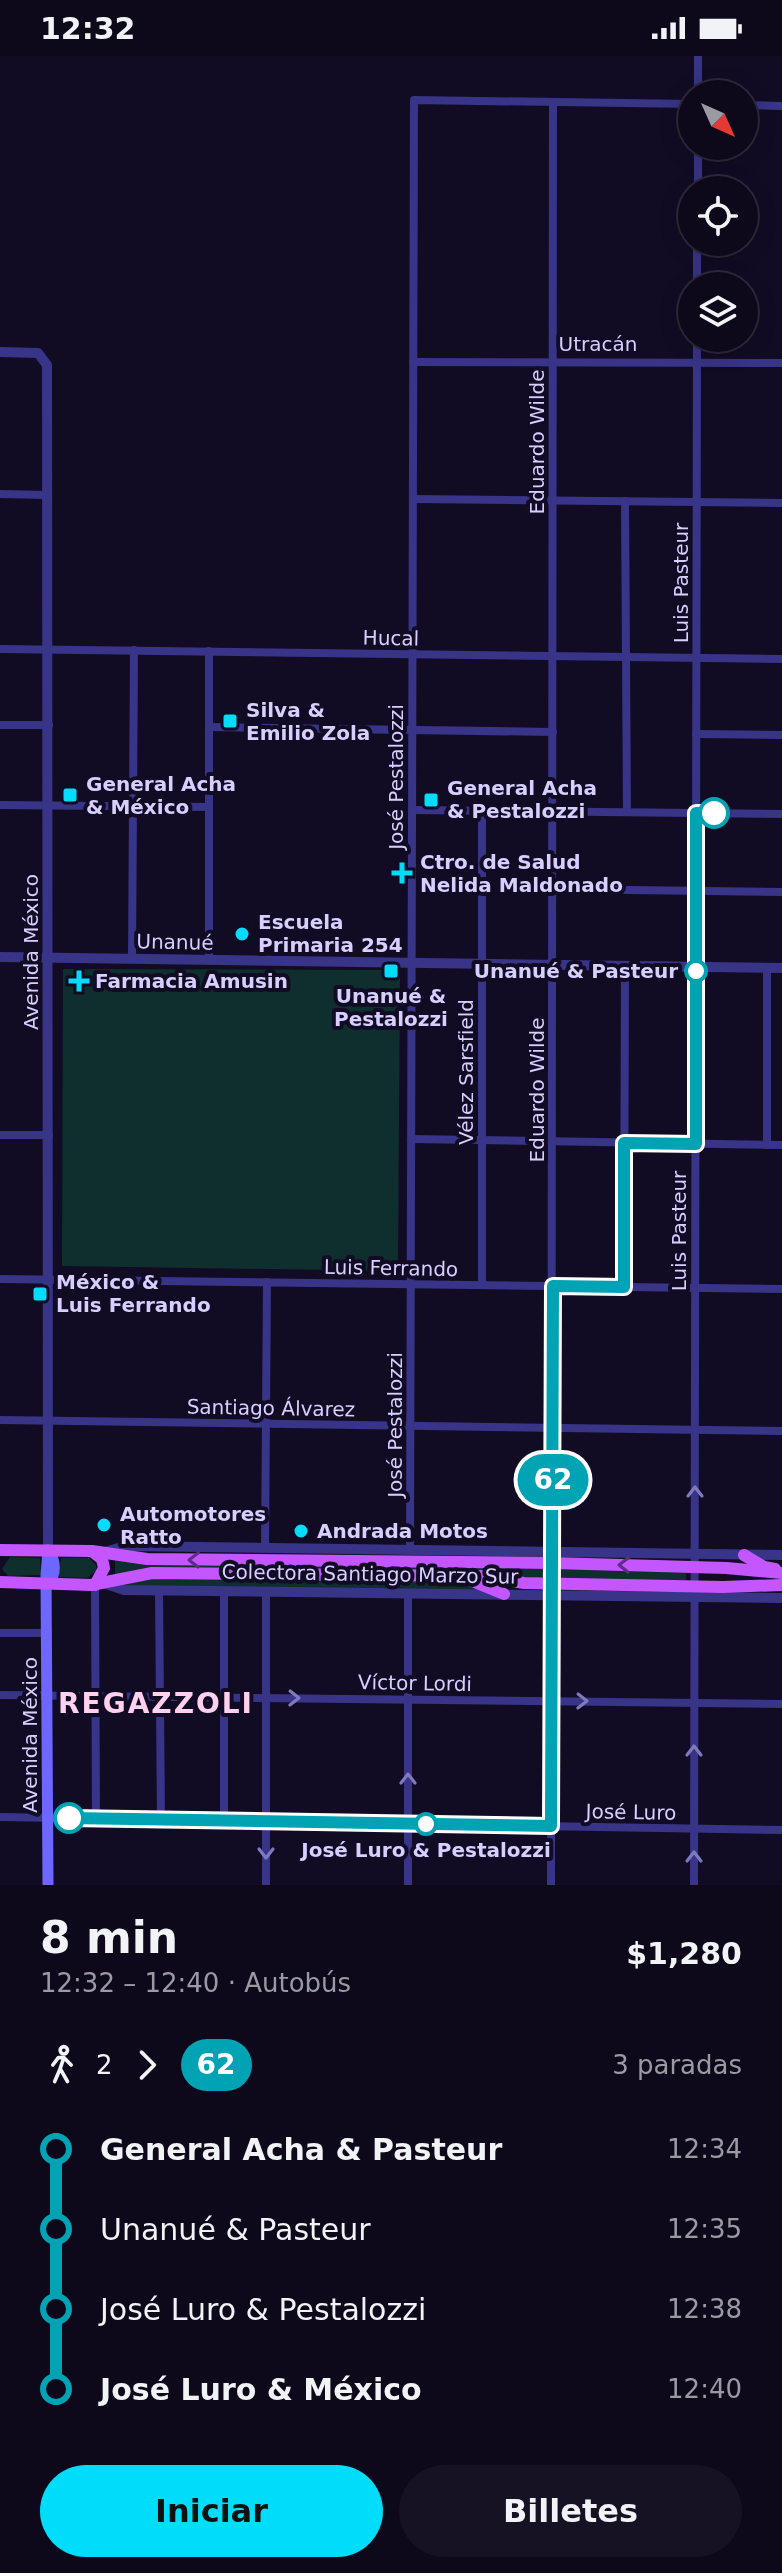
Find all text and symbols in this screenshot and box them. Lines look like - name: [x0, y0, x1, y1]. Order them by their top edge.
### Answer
- text: 12:32: [40, 11, 136, 46]
- north arrow: [678, 80, 758, 160]
- map controls: [678, 80, 758, 352]
- button: locate: [678, 176, 758, 256]
- button: layers: [678, 272, 758, 352]
- street label: Utracán: [559, 332, 637, 356]
- street label: Eduardo Wilde: [525, 370, 549, 514]
- street label: Luis Pasteur: [669, 522, 693, 643]
- street label: Hucal: [363, 626, 419, 650]
- place label: Silva & Emilio Zola: [246, 698, 370, 745]
- street label: José Pestalozzi: [384, 704, 408, 852]
- marker: Silva & Emilio Zola: [221, 712, 239, 730]
- place label: General Acha & México: [86, 772, 236, 819]
- place label: General Acha & Pestalozzi: [447, 776, 597, 823]
- marker: General Acha & México: [61, 786, 79, 804]
- marker: General Acha & Pestalozzi: [422, 791, 440, 809]
- unlabelled marker: [699, 798, 729, 828]
- place label: Ctro. de Salud Nelida Maldonado: [420, 850, 623, 897]
- marker: Ctro. de Salud Nelida Maldonado: [391, 862, 413, 884]
- street label: Avenida México: [19, 874, 43, 1030]
- place label: Escuela Primaria 254: [258, 910, 403, 957]
- marker: Escuela Primaria 254: [233, 925, 251, 943]
- street label: Unanué: [136, 929, 214, 955]
- place label: Unanué & Pasteur: [474, 959, 678, 983]
- marker: Unanué & Pasteur: [685, 960, 707, 982]
- marker: Unanué & Pestalozzi: [382, 962, 400, 980]
- place label: Farmacia Amusin: [95, 969, 288, 993]
- marker: Farmacia Amusin: [70, 972, 88, 990]
- place label: Unanué & Pestalozzi: [334, 984, 448, 1031]
- street label: Vélez Sarsfield: [454, 999, 478, 1145]
- street label: Eduardo Wilde: [525, 1018, 549, 1162]
- street label: Luis Pasteur: [667, 1170, 691, 1291]
- street label: Luis Ferrando: [324, 1255, 458, 1281]
- place label: México & Luis Ferrando: [56, 1270, 211, 1317]
- marker: México & Luis Ferrando: [31, 1285, 49, 1303]
- street label: José Pestalozzi: [383, 1352, 407, 1500]
- street label: Santiago Álvarez: [187, 1395, 355, 1421]
- line badge: 62: [517, 1454, 589, 1506]
- text: 62: [534, 1463, 572, 1496]
- one-way arrow: [686, 1485, 704, 1498]
- place label: Automotores Ratto: [120, 1502, 266, 1549]
- marker: Automotores Ratto: [95, 1516, 113, 1534]
- place label: Andrada Motos: [317, 1519, 488, 1543]
- marker: Andrada Motos: [292, 1522, 310, 1540]
- one-way arrow: [187, 1551, 200, 1568]
- one-way arrow: [617, 1556, 630, 1574]
- street label: Colectora Santiago Marzo Sur: [221, 1559, 519, 1589]
- street label: Avenida México: [18, 1657, 42, 1813]
- street label: Víctor Lordi: [358, 1670, 472, 1696]
- district label: REGAZZOLI: [58, 1687, 254, 1720]
- one-way arrow: [288, 1689, 301, 1707]
- one-way arrow: [576, 1693, 589, 1710]
- one-way arrow: [685, 1744, 703, 1757]
- one-way arrow: [399, 1772, 417, 1785]
- street label: José Luro: [583, 1799, 677, 1825]
- unlabelled marker: [54, 1803, 84, 1833]
- marker: José Luro & Pestalozzi: [415, 1813, 437, 1835]
- place label: José Luro & Pestalozzi: [299, 1838, 551, 1862]
- one-way arrow: [257, 1847, 275, 1860]
- one-way arrow: [685, 1850, 703, 1863]
- text: 8 min: [40, 1912, 178, 1963]
- text: $1,280: [626, 1936, 742, 1971]
- text: 12:32 – 12:40 · Autobús: [40, 1968, 351, 1998]
- icon: walk: [40, 2043, 84, 2087]
- icon: forward: [125, 2043, 169, 2087]
- text: 62: [197, 2048, 236, 2081]
- text: 2: [96, 2050, 113, 2080]
- text: 3 paradas: [612, 2050, 742, 2080]
- text: General Acha & Pasteur: [100, 2132, 502, 2167]
- text: 12:34: [667, 2134, 742, 2164]
- text: Unanué & Pasteur: [100, 2212, 371, 2247]
- text: 12:35: [667, 2214, 742, 2244]
- text: José Luro & Pestalozzi: [100, 2292, 426, 2327]
- text: 12:38: [667, 2294, 742, 2324]
- text: José Luro & México: [100, 2372, 422, 2407]
- text: 12:40: [667, 2374, 742, 2404]
- button: Iniciar: [40, 2465, 383, 2557]
- button: Billetes: [399, 2465, 742, 2557]

